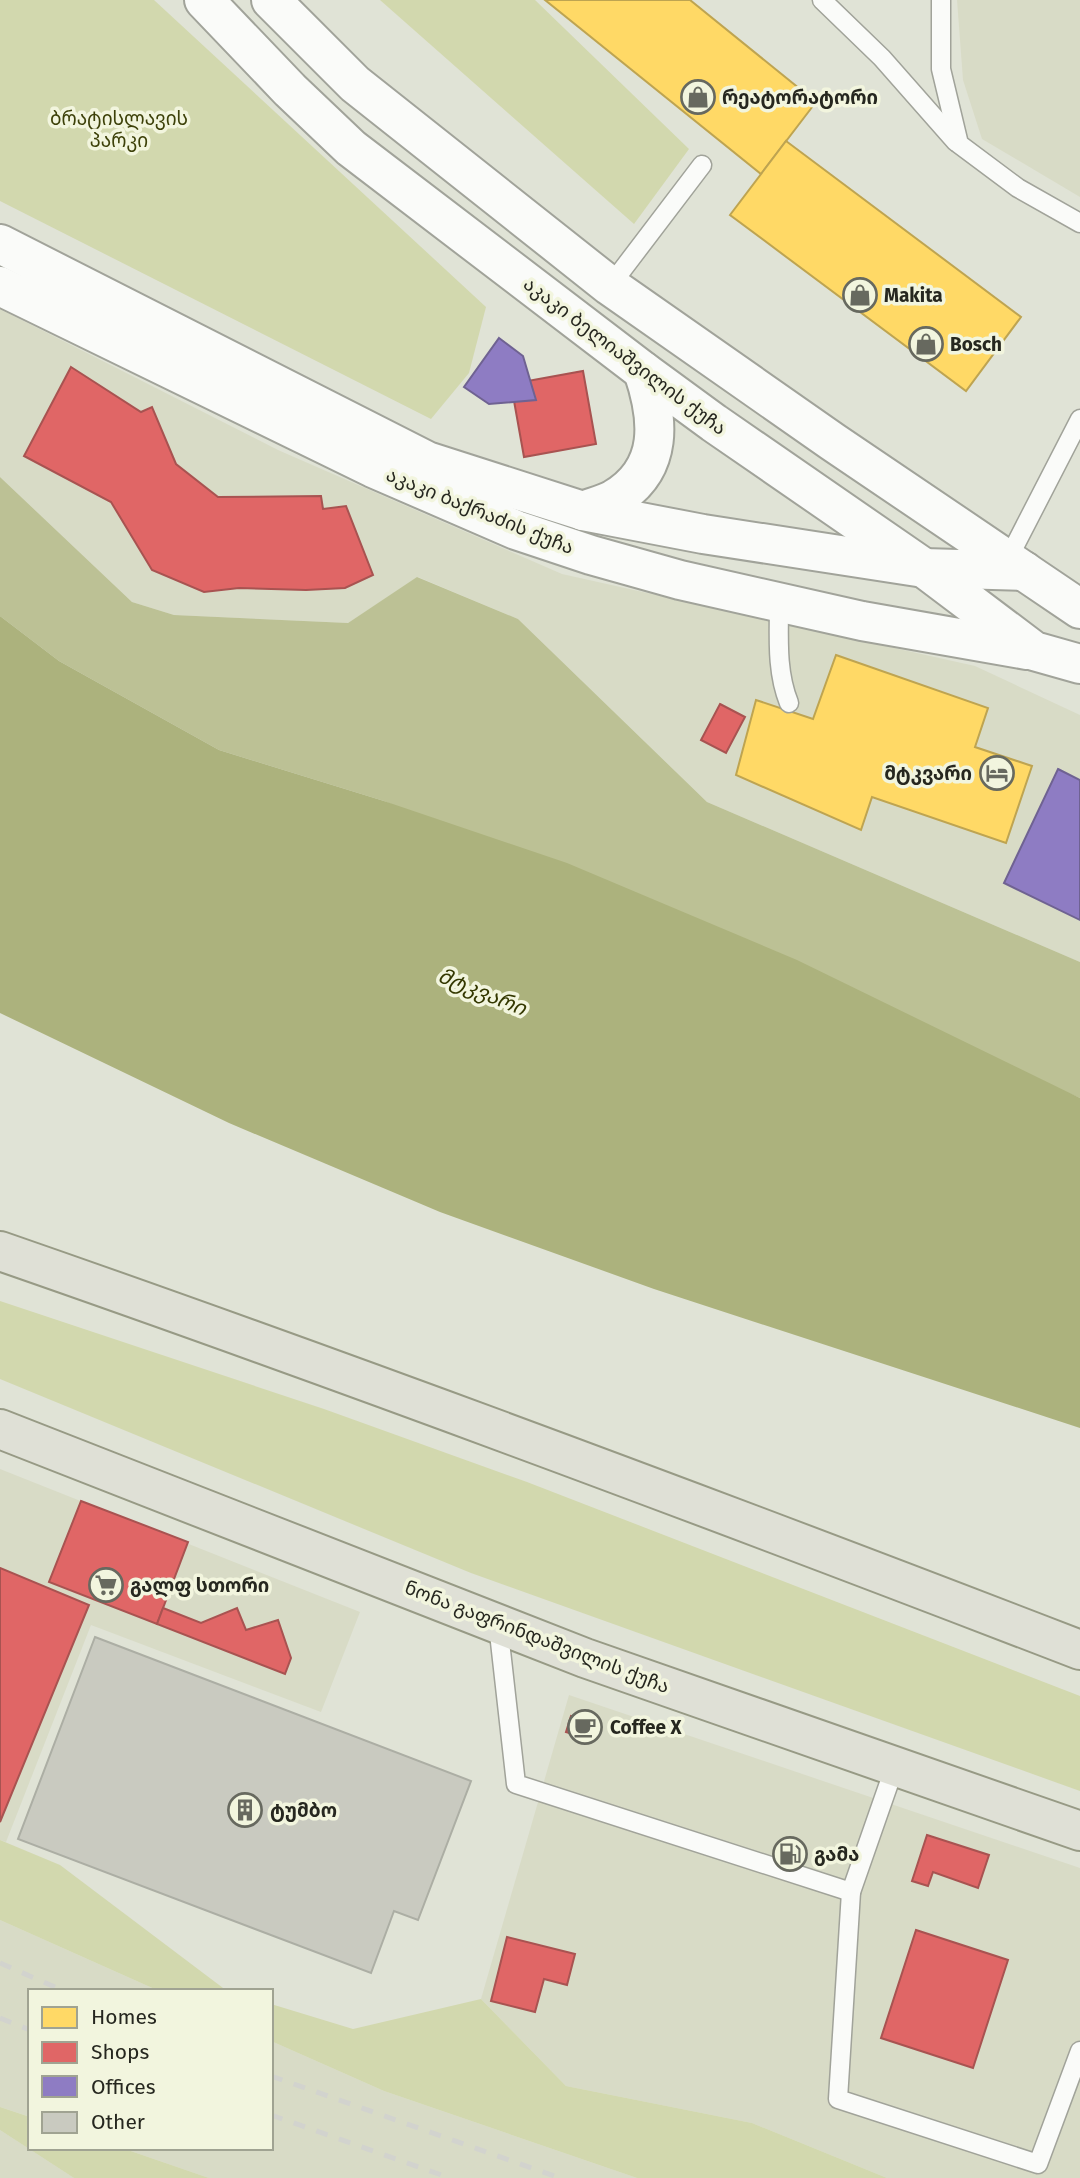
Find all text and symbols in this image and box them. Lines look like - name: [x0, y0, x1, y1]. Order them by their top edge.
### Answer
- shop icon: რეატორატორი: [679, 78, 717, 116]
- place label: რეატორატორი: [722, 86, 878, 109]
- park label: ბრატისლავის პარკი: [50, 107, 188, 152]
- street label: აკაკი ბელიაშვილის ქუჩა: [518, 272, 731, 441]
- shop icon: Makita: [841, 276, 879, 314]
- place label: Makita: [884, 284, 943, 307]
- shop icon: Bosch: [907, 325, 945, 363]
- place label: Bosch: [950, 333, 1002, 356]
- street label: აკაკი ბაქრაძის ქუჩა: [383, 463, 577, 559]
- hotel icon: მტკვარი: [978, 754, 1016, 792]
- place label: მტკვარი: [884, 762, 972, 785]
- water label: მტკვარი: [434, 963, 531, 1022]
- supermarket icon: გალფ სთორი: [87, 1566, 125, 1604]
- place label: გალფ სთორი: [130, 1574, 269, 1597]
- street label: ნონა გაფრინდაშვილის ქუჩა: [401, 1576, 673, 1699]
- cafe icon: Coffee X: [566, 1708, 604, 1746]
- place label: Coffee X: [610, 1716, 682, 1739]
- building icon: ტუმბო: [226, 1791, 264, 1829]
- place label: ტუმბო: [270, 1799, 337, 1822]
- fuel station icon: გამა: [771, 1835, 809, 1873]
- place label: გამა: [814, 1843, 859, 1866]
- legend: [28, 1989, 273, 2150]
- text: Homes: [91, 2004, 157, 2030]
- text: Shops: [91, 2039, 149, 2065]
- text: Offices: [91, 2074, 156, 2100]
- text: Other: [91, 2109, 145, 2135]

